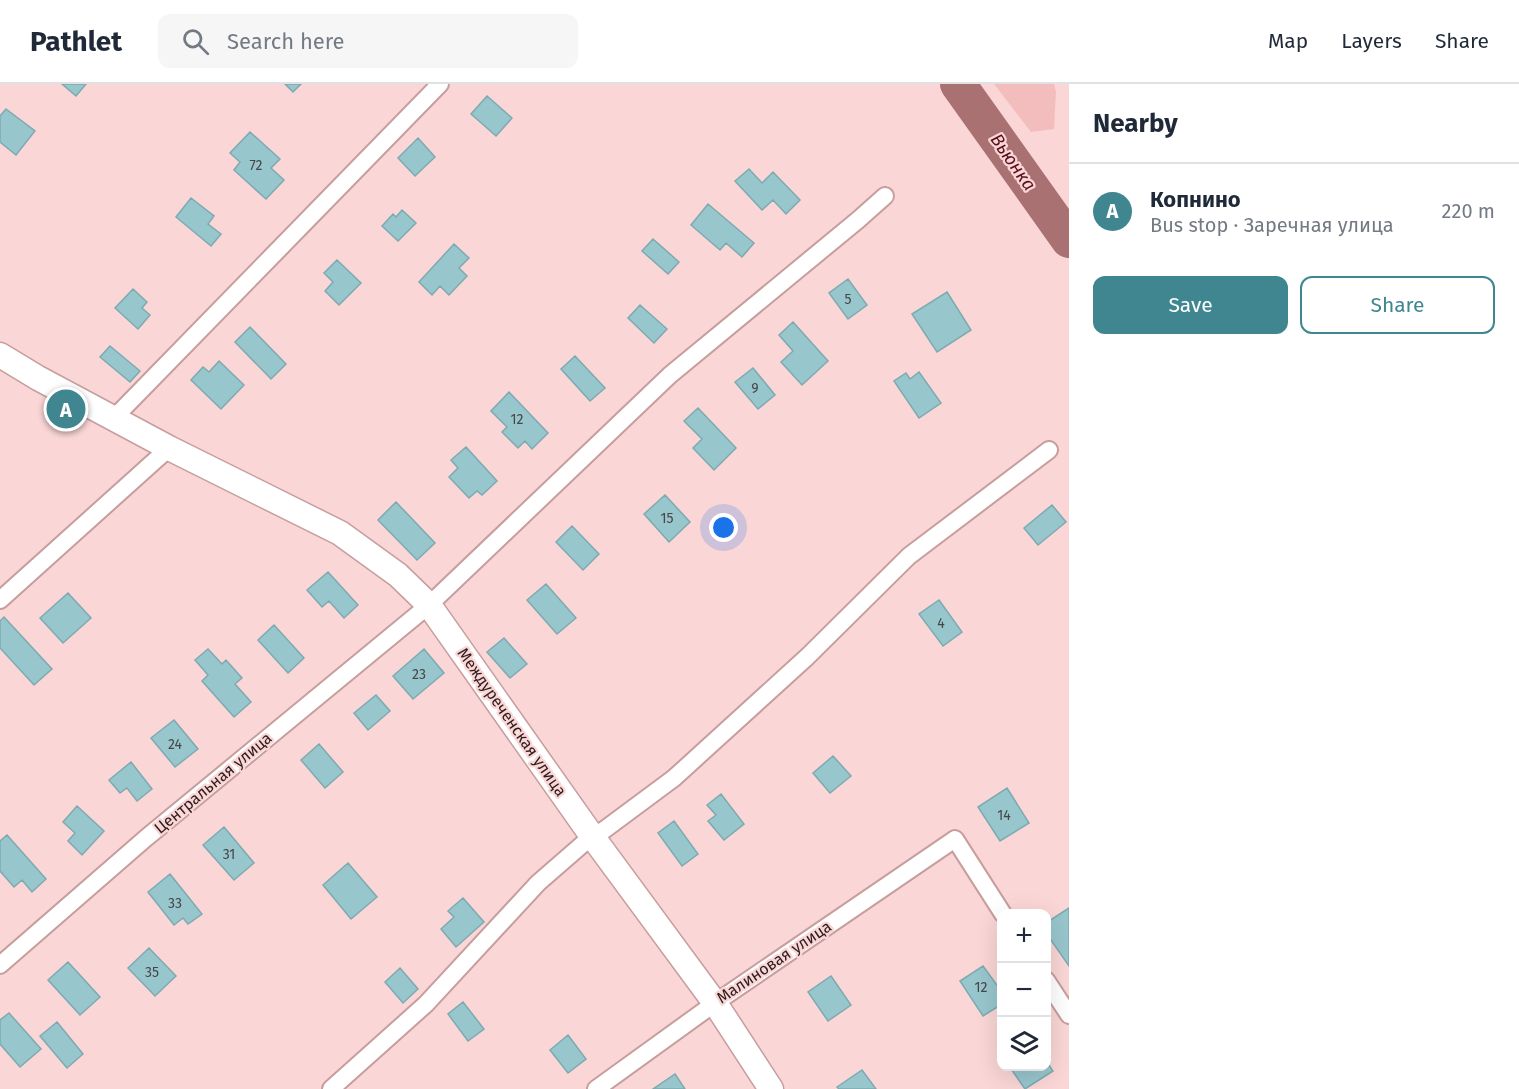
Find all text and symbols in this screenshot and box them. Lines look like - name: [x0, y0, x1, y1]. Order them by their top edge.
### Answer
- search box: [158, 14, 578, 68]
- text: Pathlet: [30, 25, 122, 58]
- icon: search: [179, 25, 212, 58]
- text: Search here: [227, 28, 345, 55]
- text: Map: [1268, 28, 1308, 54]
- text: Layers: [1341, 28, 1402, 54]
- text: Share: [1435, 28, 1489, 54]
- text: Nearby: [1093, 108, 1178, 139]
- water label: Вьюнка: [986, 129, 1040, 195]
- house number: 72: [250, 157, 263, 174]
- text: Копнино: [1150, 186, 1241, 213]
- text: A: [1107, 199, 1118, 223]
- text: 220 m: [1442, 199, 1495, 223]
- text: Bus stop · Заречная улица: [1150, 213, 1394, 237]
- button: Save: [1093, 276, 1288, 334]
- button: Share: [1300, 276, 1495, 334]
- house number: 5: [844, 291, 852, 308]
- house number: 9: [751, 380, 759, 397]
- pin: A: [46, 386, 86, 432]
- house number: 12: [511, 411, 524, 428]
- house number: 15: [660, 510, 674, 527]
- your location: [709, 513, 738, 542]
- house number: 4: [937, 615, 945, 632]
- street label: Междуреченская улица: [454, 644, 570, 800]
- house number: 23: [412, 666, 426, 683]
- street label: Центральная улица: [150, 728, 276, 838]
- house number: 24: [168, 736, 183, 753]
- house number: 14: [997, 807, 1011, 824]
- house number: 31: [223, 846, 235, 863]
- house number: 33: [168, 895, 182, 912]
- map controls: [997, 909, 1051, 1071]
- button: +: [997, 909, 1051, 963]
- street label: Малиновая улица: [713, 917, 835, 1007]
- button: −: [997, 963, 1051, 1017]
- house number: 35: [145, 964, 159, 981]
- house number: 12: [975, 979, 988, 996]
- button: layers: [997, 1017, 1051, 1071]

